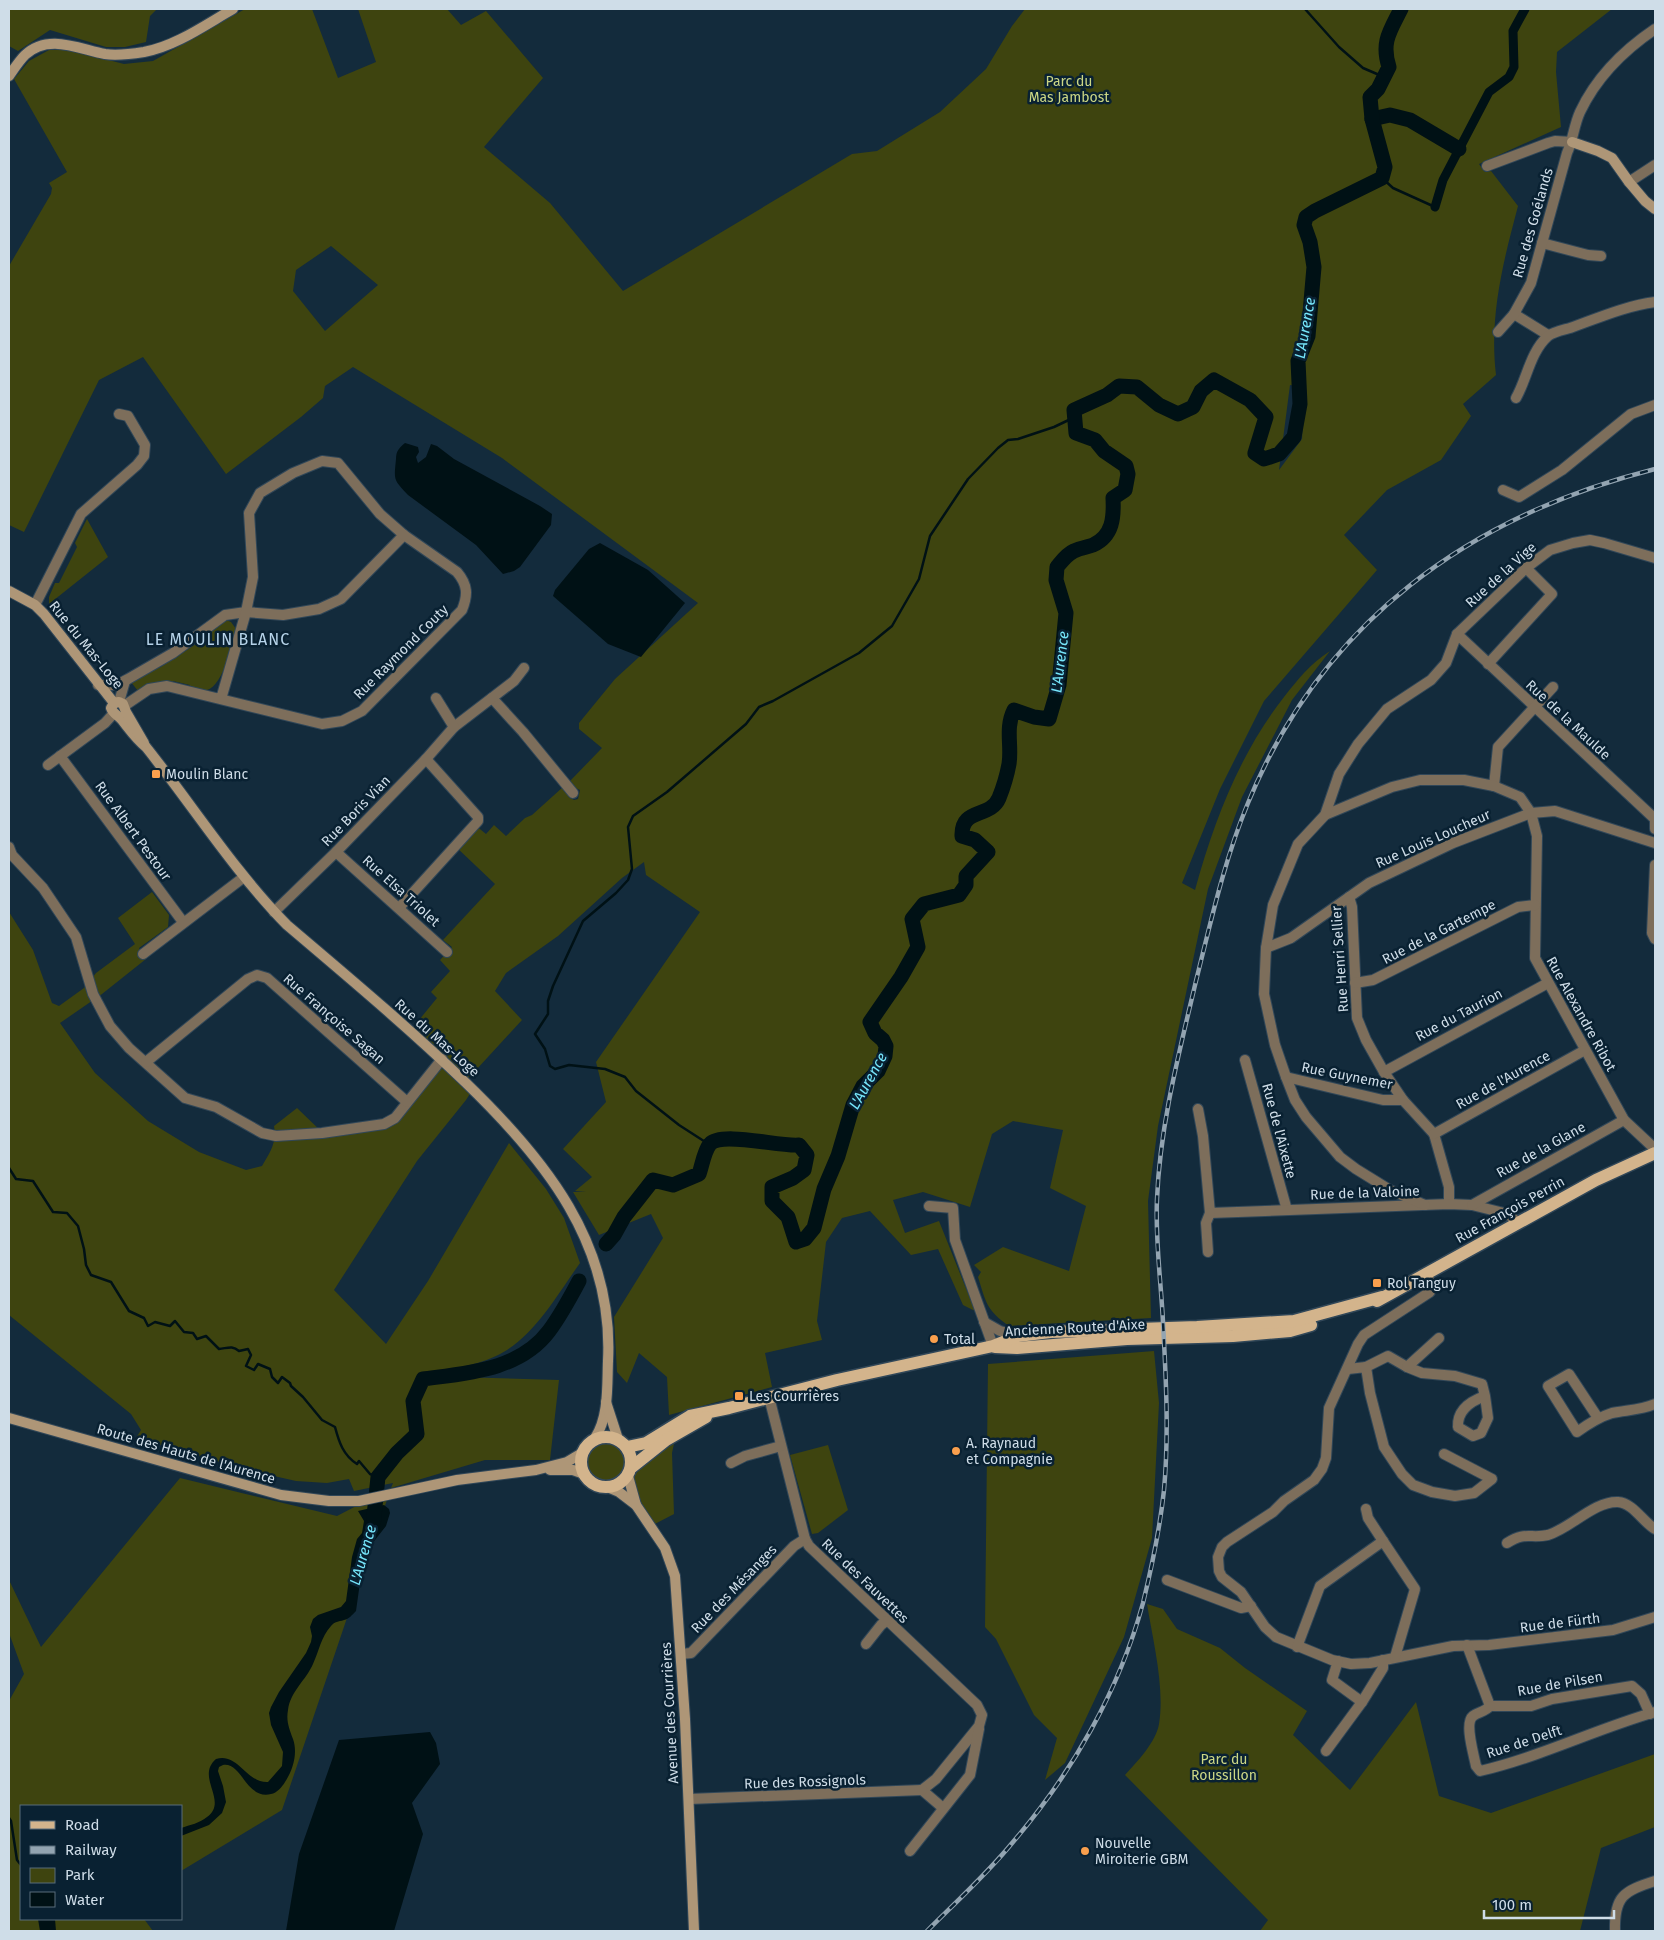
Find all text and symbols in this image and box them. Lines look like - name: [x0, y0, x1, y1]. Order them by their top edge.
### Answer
- park label: Parc du Mas Jambost: [1029, 73, 1110, 106]
- street label: Rue des Goélands: [1509, 166, 1557, 280]
- water label: L'Aurence: [1291, 296, 1319, 360]
- street label: Rue de la Vige: [1462, 539, 1540, 611]
- street label: Rue du Mas-Loge: [45, 598, 127, 692]
- street label: Rue Raymond Couty: [350, 601, 452, 703]
- district label: LE MOULIN BLANC: [146, 630, 290, 649]
- water label: L'Aurence: [1047, 630, 1073, 694]
- street label: Rue de la Maulde: [1522, 676, 1614, 764]
- place label: Moulin Blanc: [166, 766, 249, 783]
- marker: Moulin Blanc: [150, 768, 162, 780]
- street label: Rue Boris Vian: [318, 772, 394, 850]
- street label: Rue Albert Pestour: [91, 778, 175, 884]
- street label: Rue Louis Loucheur: [1373, 806, 1494, 872]
- street label: Rue Elsa Triolet: [359, 852, 444, 931]
- street label: Rue de la Gartempe: [1379, 896, 1499, 968]
- street label: Rue Henri Sellier: [1328, 905, 1352, 1013]
- street label: Rue Alexandre Ribot: [1542, 954, 1620, 1075]
- street label: Rue Françoise Sagan: [280, 970, 388, 1068]
- street label: Rue du Taurion: [1413, 985, 1505, 1045]
- street label: Rue du Mas-Loge: [391, 996, 483, 1080]
- street label: Rue de l'Aurence: [1453, 1047, 1553, 1113]
- water label: L'Aurence: [845, 1049, 891, 1112]
- street label: Rue Guynemer: [1300, 1059, 1395, 1093]
- street label: Rue de l'Aixette: [1258, 1081, 1300, 1181]
- street label: Rue de la Glane: [1493, 1118, 1589, 1182]
- street label: Rue François Perrin: [1452, 1173, 1568, 1247]
- street label: Rue de la Valoine: [1310, 1183, 1420, 1203]
- place label: Rol Tanguy: [1387, 1275, 1456, 1292]
- marker: Rol Tanguy: [1371, 1277, 1383, 1289]
- street label: Ancienne Route d'Aixe: [1005, 1316, 1145, 1340]
- place label: Total: [944, 1331, 975, 1348]
- marker: Total: [928, 1333, 940, 1345]
- place label: Les Courrières: [749, 1388, 839, 1405]
- marker: Les Courrières: [733, 1390, 745, 1402]
- street label: Route des Hauts de l'Aurence: [95, 1420, 277, 1488]
- place label: A. Raynaud et Compagnie: [966, 1435, 1053, 1468]
- marker: A. Raynaud et Compagnie: [950, 1445, 962, 1457]
- water label: L'Aurence: [346, 1522, 380, 1587]
- street label: Rue des Fauvettes: [818, 1535, 912, 1627]
- street label: Rue des Mésanges: [688, 1541, 781, 1637]
- street label: Rue de Fürth: [1519, 1610, 1601, 1636]
- street label: Avenue des Courrières: [658, 1641, 682, 1784]
- street label: Rue de Pilsen: [1516, 1668, 1604, 1700]
- street label: Rue de Delft: [1484, 1722, 1565, 1762]
- park label: Parc du Roussillon: [1191, 1751, 1257, 1784]
- street label: Rue des Rossignols: [744, 1771, 867, 1793]
- legend: [20, 1805, 182, 1920]
- text: Road: [65, 1816, 100, 1834]
- place label: Nouvelle Miroiterie GBM: [1095, 1835, 1188, 1868]
- text: Railway: [65, 1841, 117, 1859]
- marker: Nouvelle Miroiterie GBM: [1079, 1845, 1091, 1857]
- text: Park: [65, 1866, 95, 1884]
- scale bar: [1484, 1888, 1614, 1920]
- text: Water: [65, 1891, 104, 1909]
- text: 100 m: [1492, 1896, 1532, 1914]

